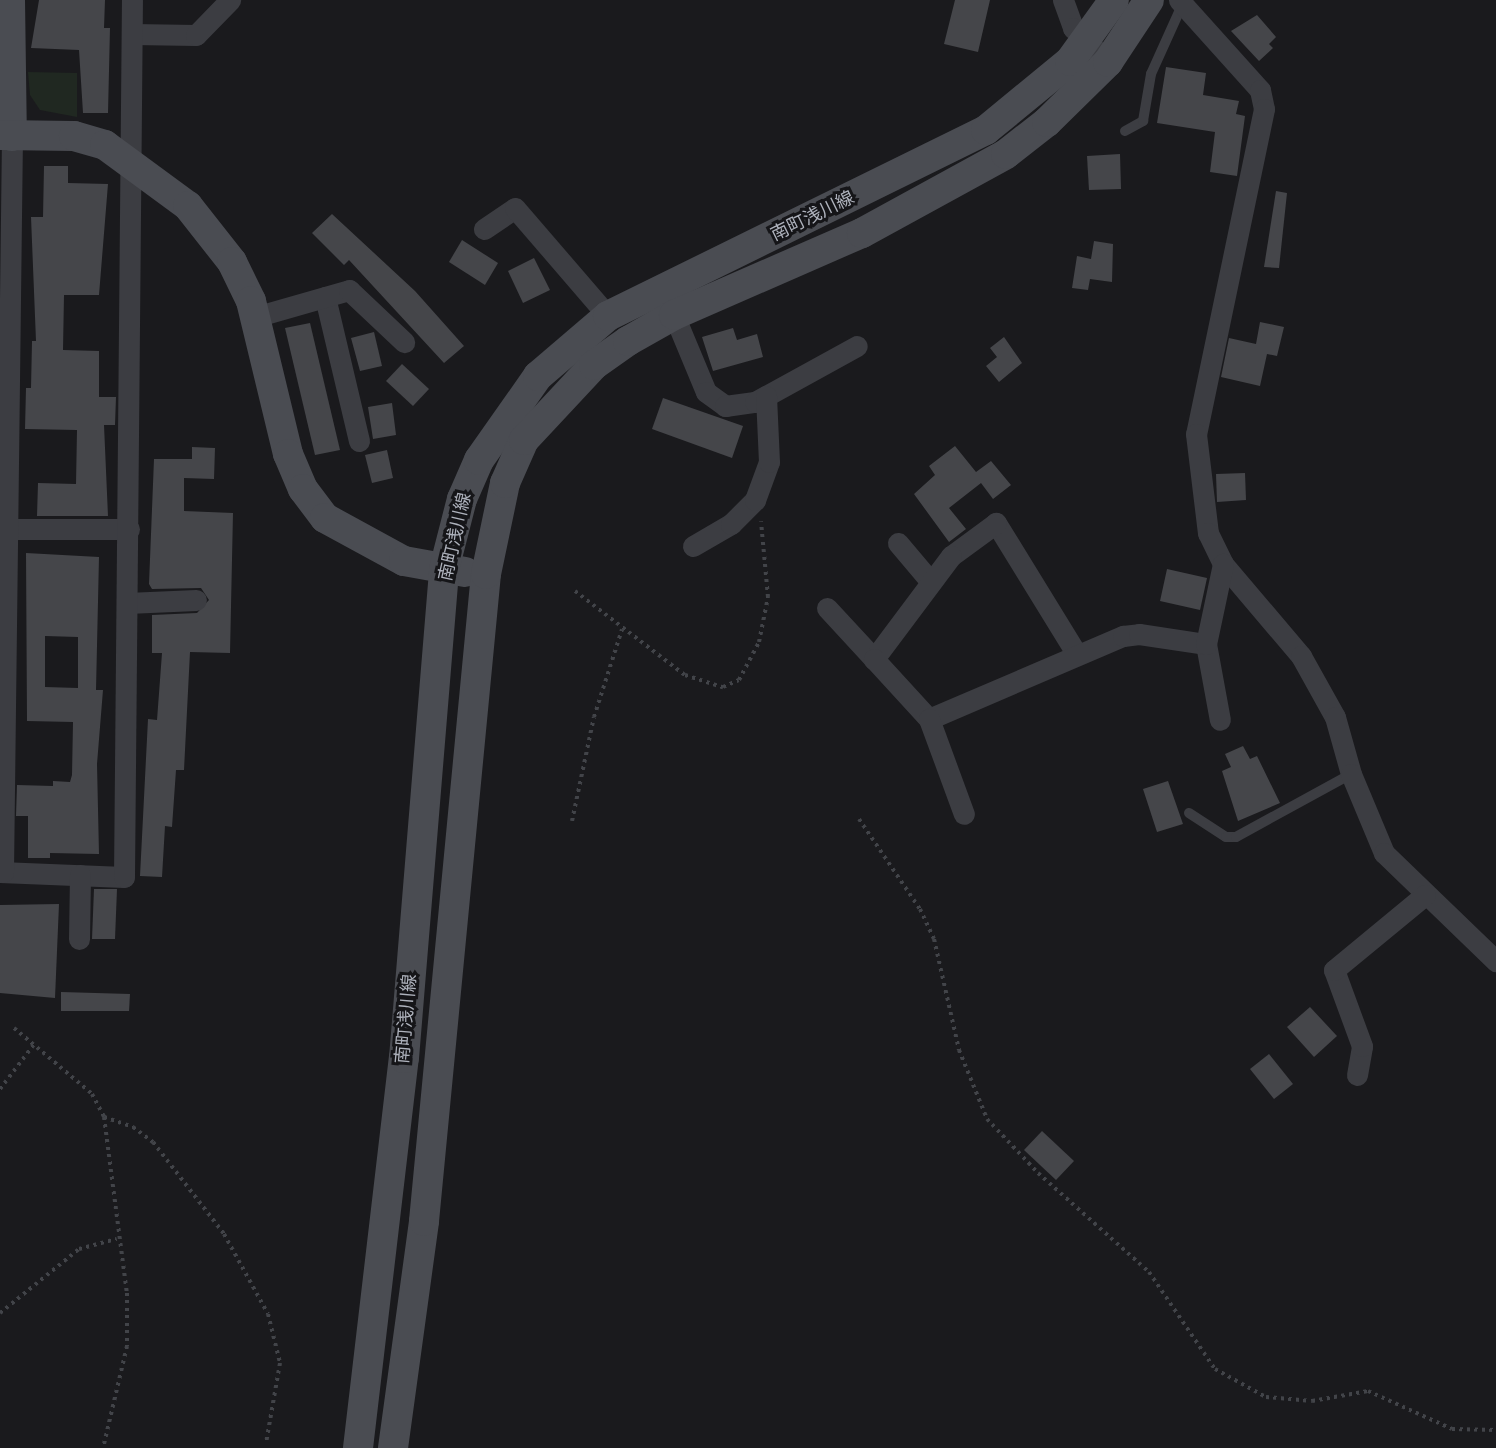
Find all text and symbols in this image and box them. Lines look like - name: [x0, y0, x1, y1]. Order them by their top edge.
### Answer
- street label: 南町浅川線: [768, 188, 858, 246]
- street label: 南町浅川線: [435, 491, 477, 583]
- street label: 南町浅川線: [392, 973, 422, 1065]

